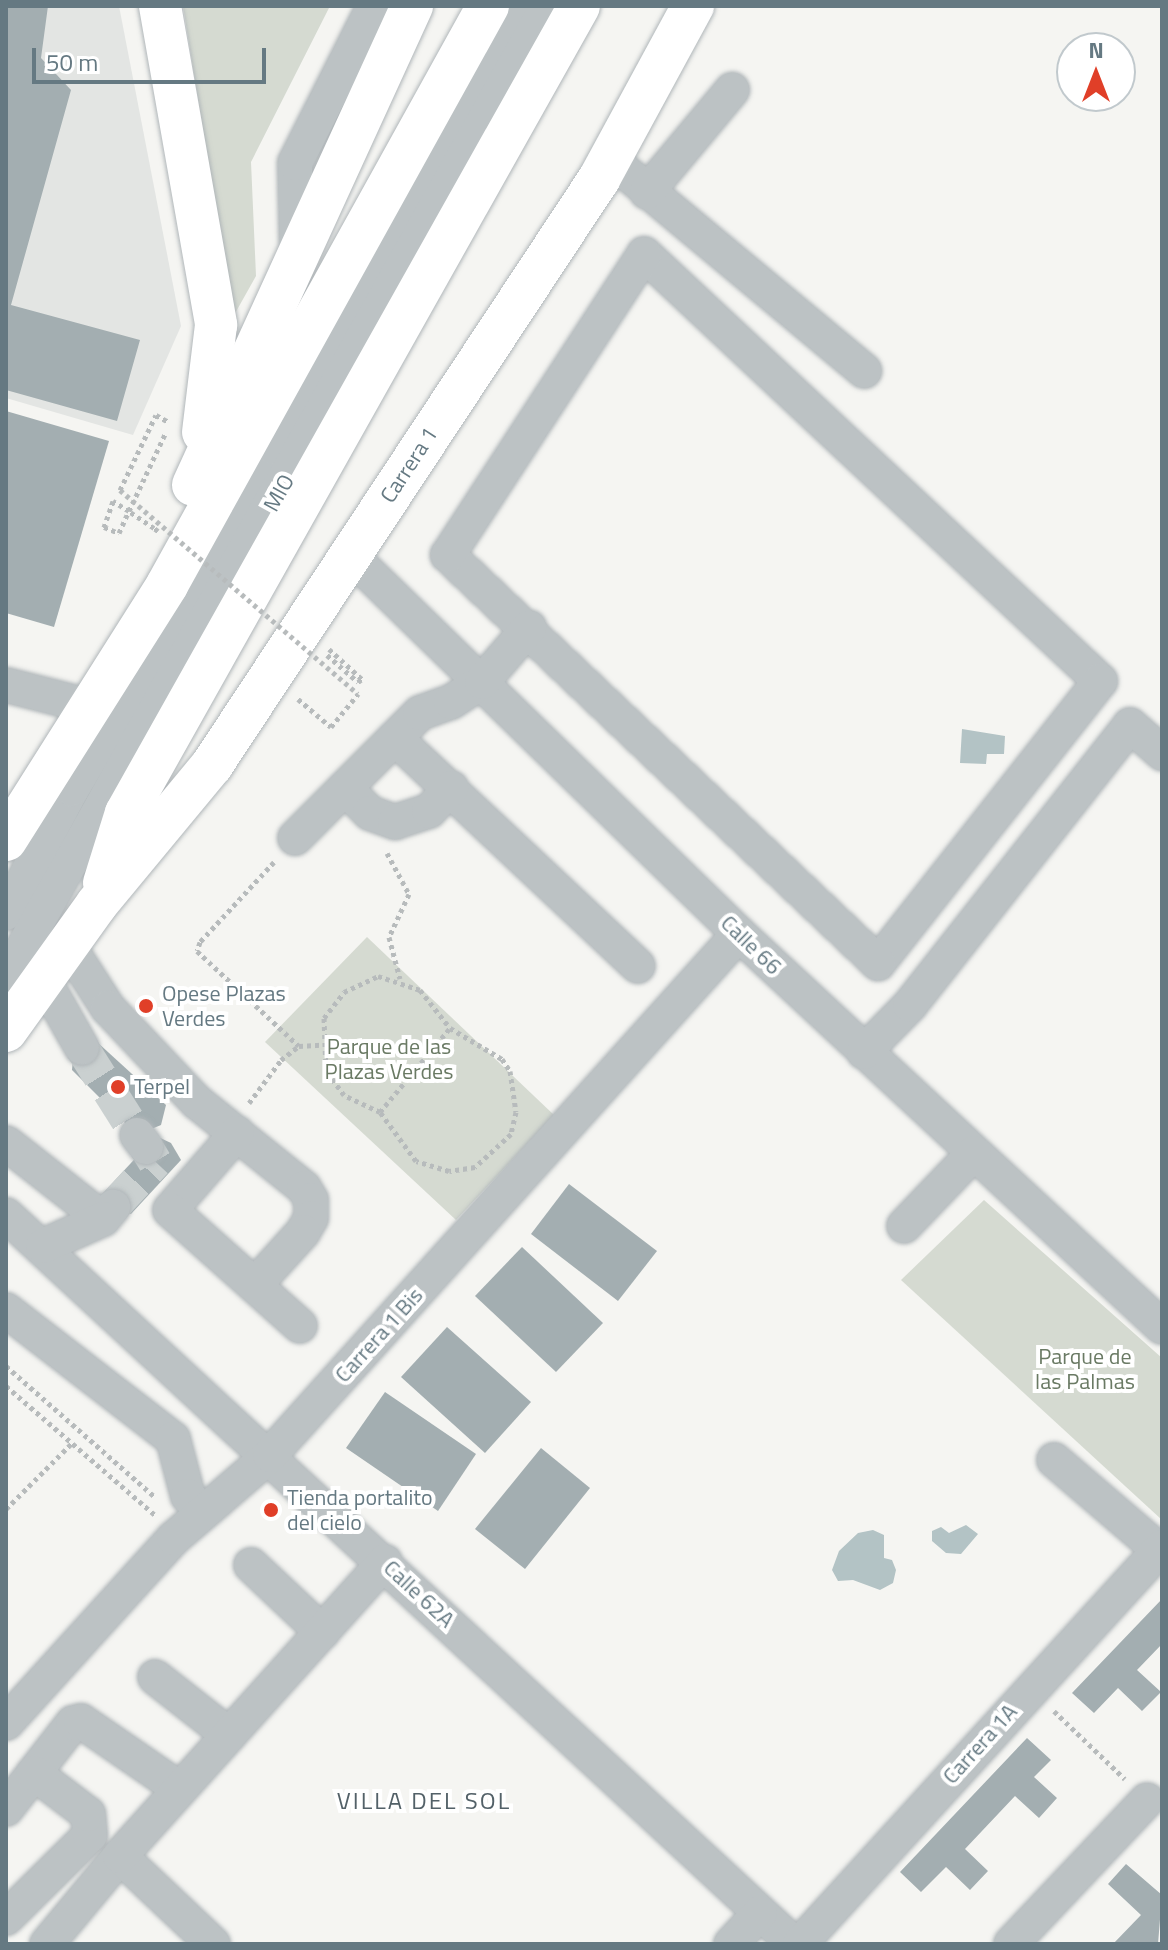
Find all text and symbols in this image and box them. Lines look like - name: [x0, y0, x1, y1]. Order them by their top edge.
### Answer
- scale bar: [36, 32, 270, 82]
- north arrow: [1056, 32, 1136, 112]
- text: N: [1088, 33, 1104, 67]
- text: 50 m: [46, 44, 98, 80]
- street label: Carrera 1: [375, 422, 443, 508]
- street label: MIO: [258, 470, 300, 516]
- street label: Calle 66: [715, 910, 787, 980]
- place label: Opese Plazas Verdes: [162, 980, 286, 1032]
- marker: Opese Plazas Verdes: [137, 997, 155, 1015]
- park label: Parque de las Plazas Verdes: [325, 1033, 453, 1084]
- place label: Terpel: [134, 1074, 190, 1100]
- marker: Terpel: [109, 1078, 127, 1096]
- street label: Carrera 1 Bis: [330, 1282, 428, 1388]
- park label: Parque de las Palmas: [1035, 1343, 1135, 1394]
- place label: Tienda portalito del cielo: [287, 1484, 433, 1536]
- marker: Tienda portalito del cielo: [262, 1501, 280, 1519]
- street label: Calle 62A: [378, 1555, 460, 1633]
- street label: Carrera 1A: [937, 1699, 1023, 1789]
- district label: VILLA DEL SOL: [337, 1787, 511, 1815]

